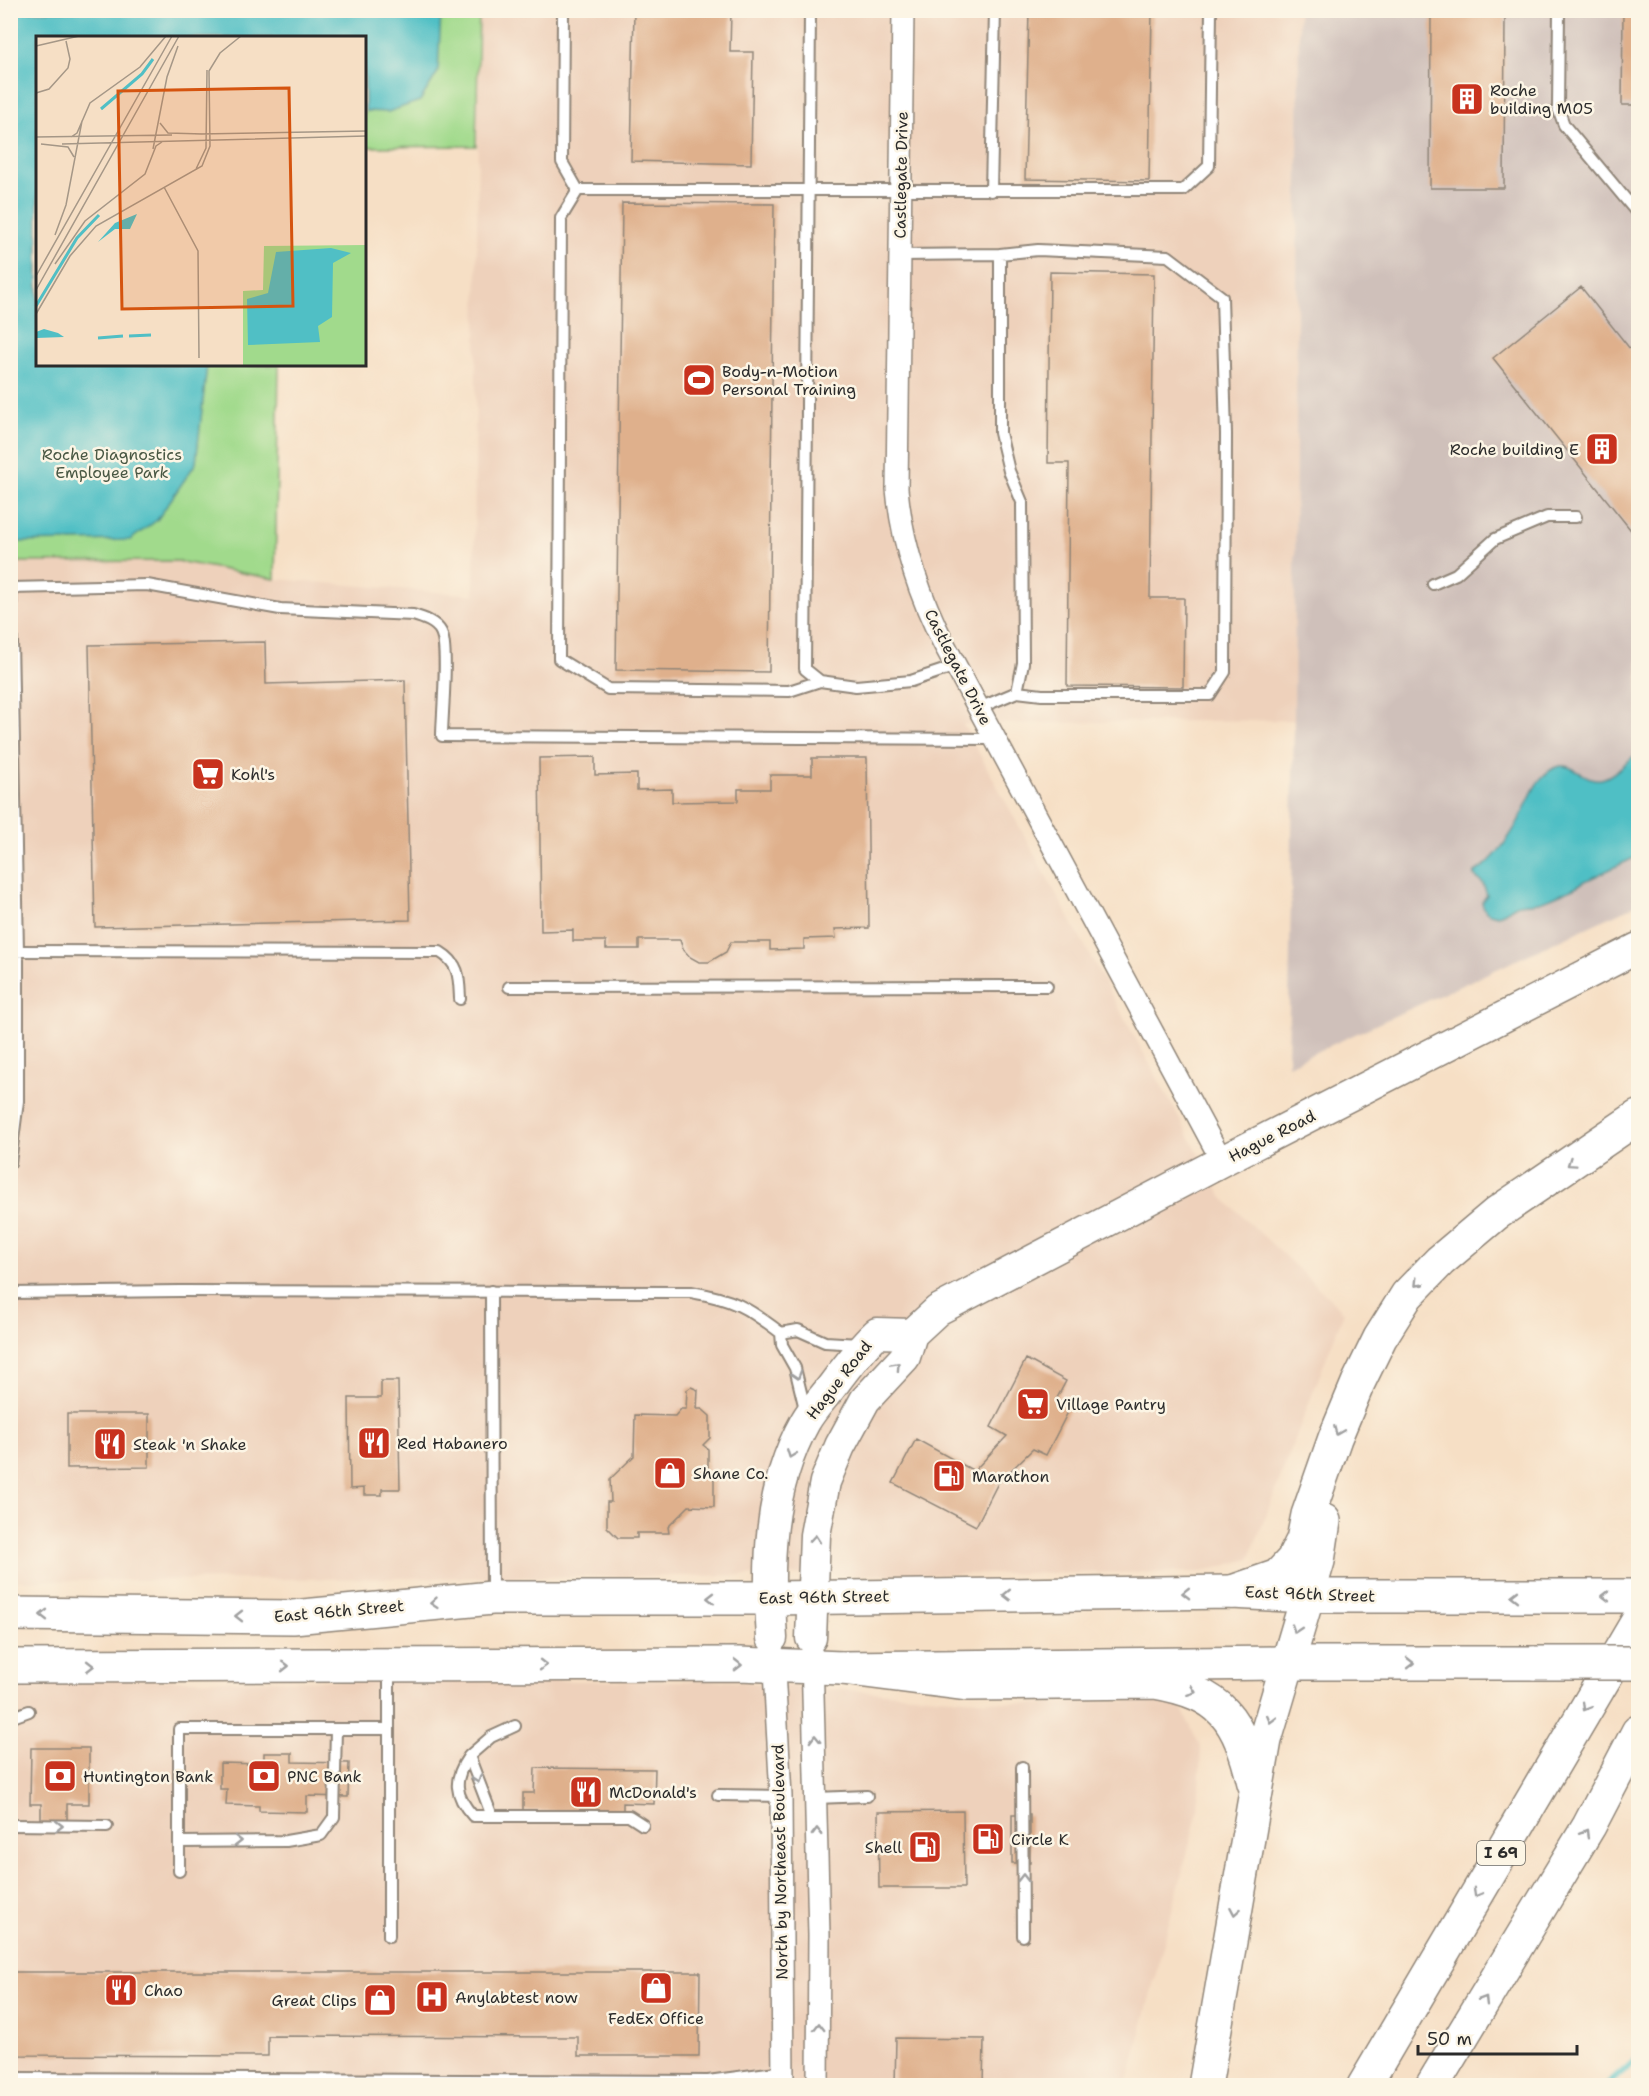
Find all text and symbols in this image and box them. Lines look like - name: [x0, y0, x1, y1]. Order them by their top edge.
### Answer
- inset map: [36, 36, 366, 366]
- place label: Roche building M05: [1490, 80, 1593, 119]
- building icon: Roche building M05: [1449, 81, 1485, 117]
- street label: Castlegate Drive: [889, 111, 913, 239]
- place label: Body-n-Motion Personal Training: [722, 361, 856, 400]
- sports icon: Body-n-Motion Personal Training: [681, 362, 717, 398]
- building icon: Roche building E: [1584, 431, 1620, 467]
- place label: Roche building E: [1450, 439, 1579, 460]
- park label: Roche Diagnostics Employee Park: [42, 444, 182, 483]
- street label: Castlegate Drive: [920, 605, 996, 729]
- supermarket icon: Kohl's: [190, 756, 226, 792]
- place label: Kohl's: [231, 764, 275, 785]
- street label: Hague Road: [1225, 1105, 1319, 1167]
- one-way arrow: [1567, 1156, 1578, 1167]
- one-way arrow: [1415, 1276, 1426, 1287]
- street label: Hague Road: [802, 1336, 876, 1424]
- one-way arrow: [888, 1363, 899, 1374]
- one-way arrow: [790, 1369, 802, 1380]
- supermarket icon: Village Pantry: [1015, 1386, 1051, 1422]
- place label: Village Pantry: [1056, 1394, 1166, 1415]
- restaurant icon: Red Habanero: [356, 1425, 392, 1461]
- one-way arrow: [1333, 1425, 1345, 1436]
- restaurant icon: Steak 'n Shake: [92, 1426, 128, 1462]
- place label: Red Habanero: [397, 1433, 508, 1454]
- place label: Steak 'n Shake: [133, 1434, 247, 1455]
- one-way arrow: [786, 1448, 798, 1459]
- shop icon: Shane Co.: [652, 1455, 688, 1491]
- fuel station icon: Marathon: [931, 1458, 967, 1494]
- place label: Shane Co.: [693, 1463, 768, 1484]
- place label: Marathon: [972, 1466, 1049, 1487]
- one-way arrow: [808, 1535, 821, 1544]
- street label: East 96th Street: [1244, 1581, 1376, 1607]
- street label: East 96th Street: [759, 1585, 889, 1609]
- one-way arrow: [1182, 1586, 1191, 1599]
- one-way arrow: [1002, 1589, 1011, 1601]
- one-way arrow: [1511, 1590, 1520, 1602]
- one-way arrow: [1602, 1590, 1611, 1602]
- one-way arrow: [707, 1592, 716, 1604]
- street label: East 96th Street: [273, 1595, 405, 1627]
- one-way arrow: [429, 1596, 438, 1609]
- one-way arrow: [40, 1609, 49, 1621]
- one-way arrow: [235, 1610, 244, 1622]
- one-way arrow: [1291, 1623, 1304, 1634]
- one-way arrow: [1405, 1657, 1414, 1669]
- one-way arrow: [734, 1658, 743, 1671]
- one-way arrow: [539, 1659, 548, 1671]
- one-way arrow: [85, 1660, 94, 1672]
- one-way arrow: [280, 1660, 289, 1672]
- one-way arrow: [1186, 1684, 1197, 1696]
- one-way arrow: [1582, 1701, 1594, 1711]
- one-way arrow: [1265, 1714, 1278, 1724]
- one-way arrow: [809, 1735, 821, 1744]
- street label: North by Northeast Boulevard: [767, 1744, 793, 1980]
- bank icon: Huntington Bank: [42, 1758, 78, 1794]
- bank icon: PNC Bank: [246, 1758, 282, 1794]
- place label: Huntington Bank: [83, 1766, 213, 1787]
- place label: PNC Bank: [287, 1766, 362, 1787]
- one-way arrow: [470, 1773, 482, 1783]
- restaurant icon: McDonald's: [568, 1774, 604, 1810]
- place label: McDonald's: [609, 1782, 697, 1803]
- one-way arrow: [54, 1820, 63, 1832]
- fuel station icon: Circle K: [970, 1821, 1006, 1857]
- one-way arrow: [810, 1828, 823, 1837]
- fuel station icon: Shell: [907, 1829, 943, 1865]
- place label: Circle K: [1011, 1829, 1070, 1850]
- one-way arrow: [1578, 1829, 1590, 1839]
- one-way arrow: [233, 1835, 242, 1847]
- place label: Shell: [865, 1837, 902, 1858]
- road number: I 69: [1477, 1841, 1525, 1865]
- one-way arrow: [1017, 1873, 1029, 1882]
- one-way arrow: [1473, 1887, 1484, 1897]
- one-way arrow: [1230, 1906, 1242, 1915]
- shop icon: FedEx Office: [638, 1970, 674, 2006]
- restaurant icon: Chao: [103, 1972, 139, 2008]
- hospital icon: Anylabtest now: [414, 1979, 450, 2015]
- place label: Chao: [144, 1980, 183, 2001]
- shop icon: Great Clips: [362, 1982, 398, 2018]
- place label: Anylabtest now: [455, 1987, 578, 2008]
- place label: Great Clips: [271, 1990, 357, 2011]
- one-way arrow: [1477, 1996, 1489, 2006]
- place label: FedEx Office: [608, 2008, 704, 2029]
- scale bar: [1418, 2018, 1577, 2056]
- one-way arrow: [813, 2023, 825, 2032]
- text: 50 m: [1427, 2027, 1472, 2051]

